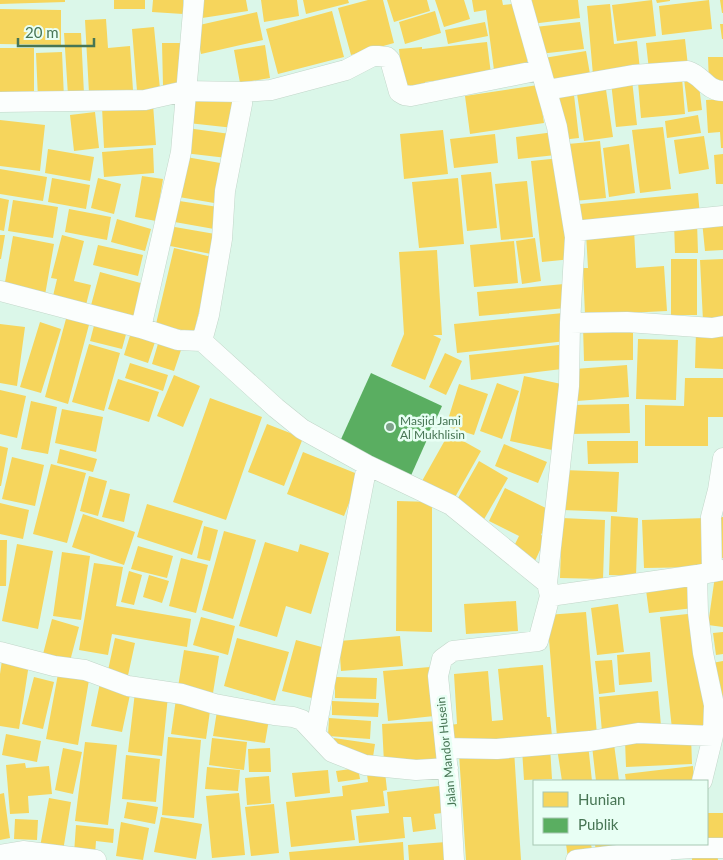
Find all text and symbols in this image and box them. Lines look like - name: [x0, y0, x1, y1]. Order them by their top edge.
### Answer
- scale bar: [18, 15, 94, 47]
- text: 20 m: [25, 23, 59, 41]
- place label: Masjid Jami Al Mukhlisin: [400, 413, 465, 442]
- marker: Masjid Jami Al Mukhlisin: [384, 421, 396, 433]
- street label: Jalan Mandor Husein: [433, 696, 459, 808]
- legend: [533, 780, 708, 845]
- text: Hunian: [578, 790, 625, 808]
- text: Publik: [578, 815, 619, 833]

